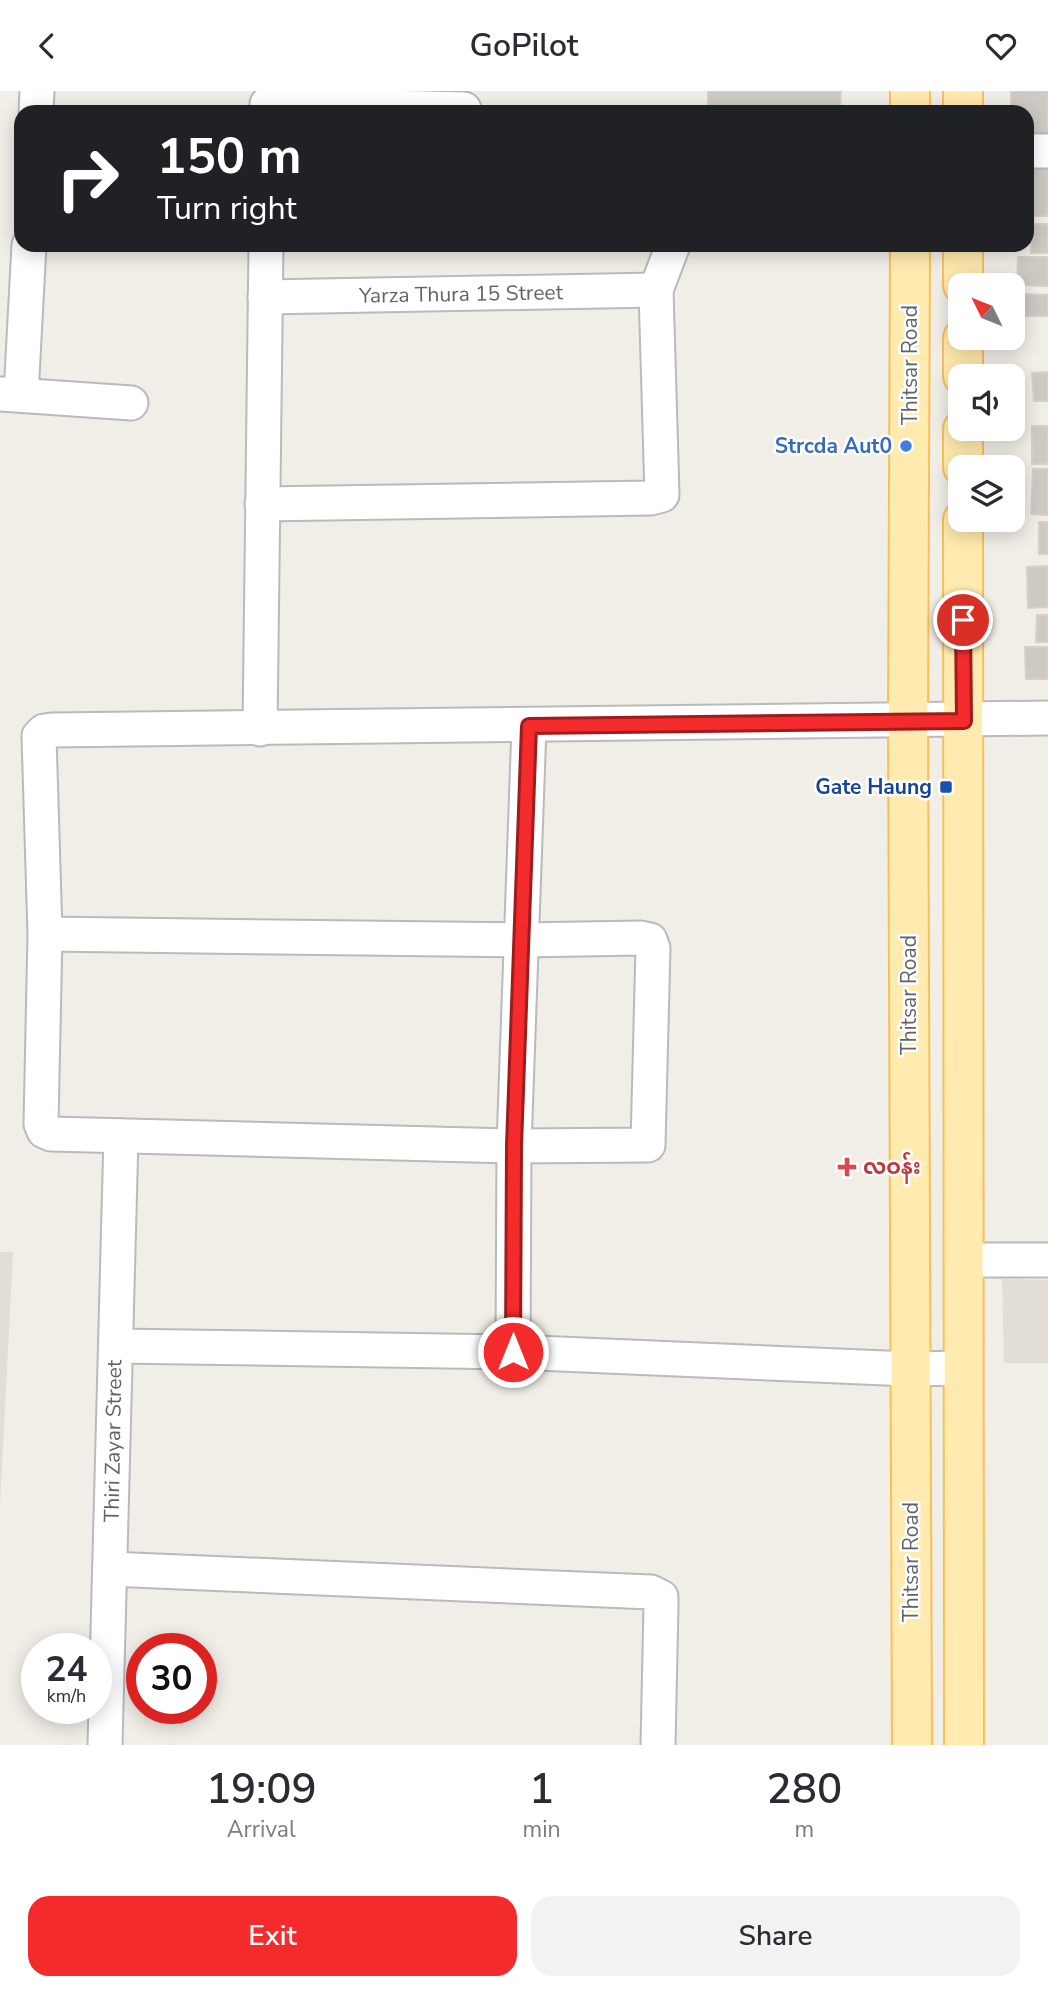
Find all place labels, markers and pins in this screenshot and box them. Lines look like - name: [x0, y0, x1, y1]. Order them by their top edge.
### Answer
- place label: Strcda Aut0: [775, 432, 892, 460]
- marker: Strcda Aut0: [898, 438, 914, 454]
- pin: [933, 590, 993, 650]
- place label: Gate Haung: [815, 773, 932, 801]
- marker: Gate Haung: [938, 779, 954, 795]
- place label: လဝန်း: [863, 1151, 921, 1184]
- marker: လဝန်း: [837, 1157, 857, 1177]

